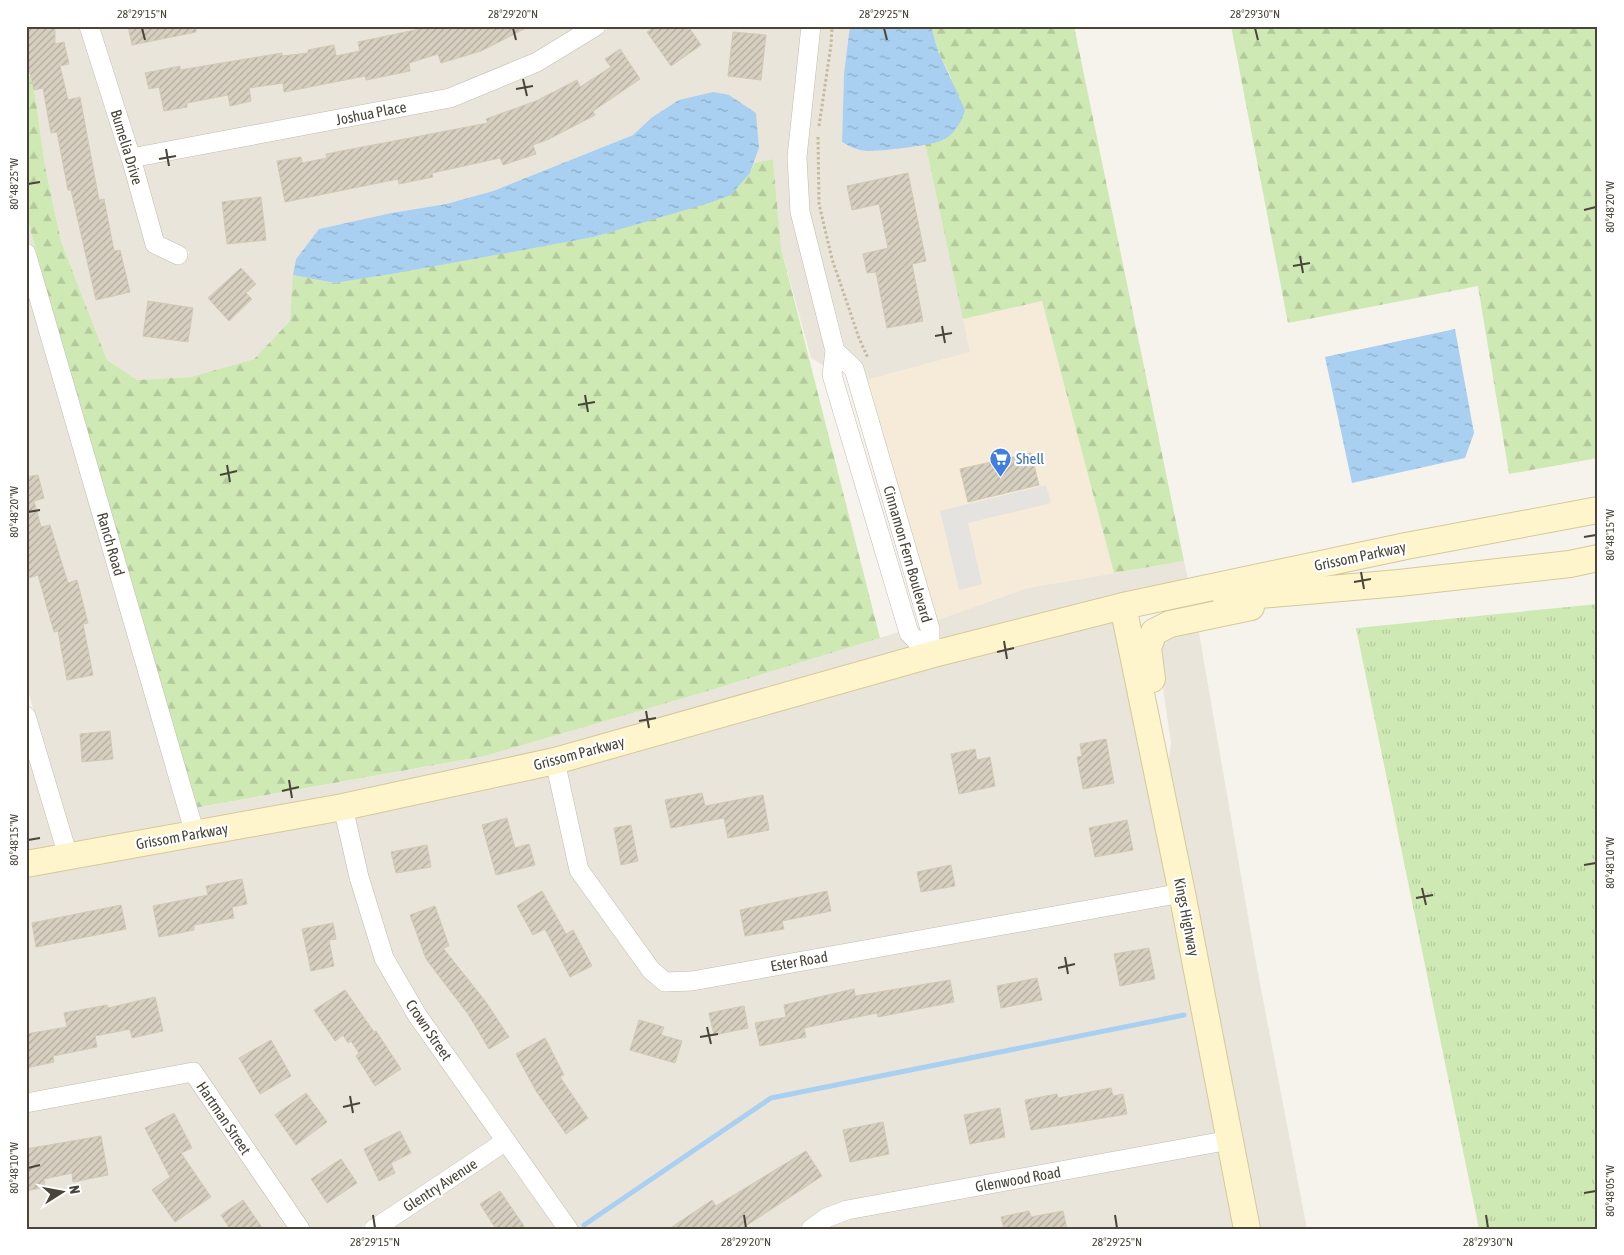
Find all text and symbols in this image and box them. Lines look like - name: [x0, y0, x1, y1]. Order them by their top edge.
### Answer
- text: 28°29'15"N: [117, 7, 167, 21]
- text: 28°29'20"N: [488, 7, 538, 21]
- text: 28°29'25"N: [859, 7, 909, 21]
- text: 28°29'30"N: [1230, 7, 1280, 21]
- street label: Joshua Place: [334, 98, 408, 128]
- street label: Bumelia Drive: [108, 107, 147, 187]
- text: 80°48'25"W: [7, 158, 21, 210]
- text: 80°48'20"W: [1603, 181, 1617, 233]
- supermarket icon: Shell: [988, 446, 1012, 477]
- place label: Shell: [1016, 450, 1044, 467]
- street label: Cinnamon Fern Boulevard: [880, 484, 936, 624]
- text: 80°48'20"W: [7, 486, 21, 538]
- text: 80°48'15"W: [1603, 509, 1617, 561]
- street label: Ranch Road: [94, 510, 128, 578]
- street label: Grissom Parkway: [1313, 538, 1407, 574]
- street label: Grissom Parkway: [532, 733, 626, 773]
- text: 80°48'15"W: [7, 814, 21, 866]
- street label: Grissom Parkway: [135, 820, 229, 852]
- text: 80°48'10"W: [1603, 837, 1617, 889]
- street label: Kings Highway: [1171, 876, 1203, 958]
- street label: Ester Road: [769, 948, 829, 974]
- street label: Crown Street: [403, 997, 455, 1063]
- street label: Hartman Street: [193, 1078, 255, 1158]
- text: 80°48'10"W: [7, 1142, 21, 1194]
- street label: Glentry Avenue: [400, 1155, 480, 1215]
- street label: Glenwood Road: [974, 1163, 1062, 1195]
- text: 80°48'05"W: [1603, 1165, 1617, 1217]
- north arrow: [38, 1168, 88, 1218]
- text: N: [66, 1184, 83, 1195]
- text: 28°29'15"N: [350, 1235, 400, 1249]
- text: 28°29'20"N: [721, 1235, 771, 1249]
- text: 28°29'25"N: [1092, 1235, 1142, 1249]
- text: 28°29'30"N: [1463, 1235, 1513, 1249]

